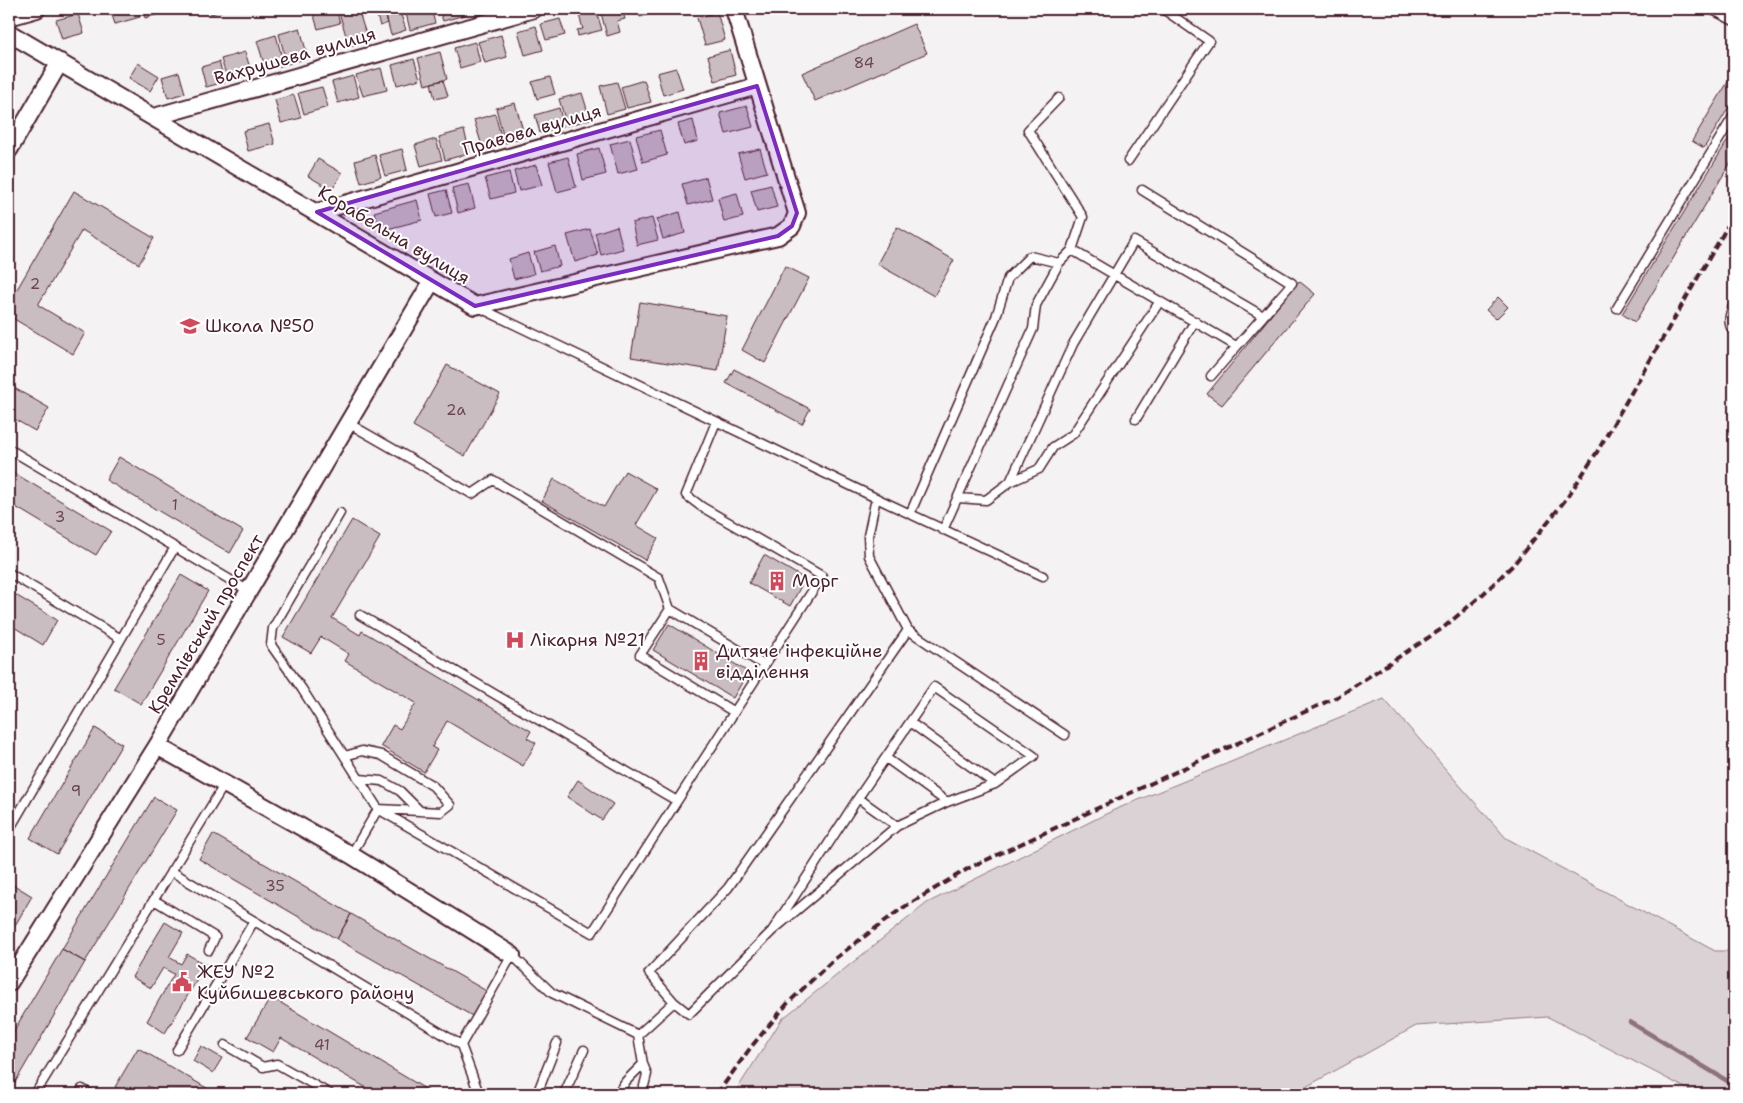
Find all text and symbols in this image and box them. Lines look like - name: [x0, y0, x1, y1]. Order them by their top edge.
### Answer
- street label: Вахрушева вулиця: [211, 21, 379, 91]
- house number: 84: [854, 53, 874, 73]
- street label: Правова вулиця: [460, 99, 604, 161]
- street label: Корабельна вулиця: [314, 180, 474, 290]
- house number: 2: [30, 274, 40, 294]
- place label: Школа №50: [205, 314, 315, 338]
- school or university icon: Школа №50: [179, 315, 201, 337]
- house number: 2а: [446, 400, 467, 420]
- house number: 1: [172, 495, 178, 515]
- house number: 3: [55, 507, 65, 527]
- street label: Кремлівський проспект: [143, 529, 270, 718]
- place label: Морг: [792, 569, 839, 593]
- building icon: Морг: [766, 570, 788, 592]
- place label: Лікарня №21: [530, 628, 645, 652]
- hospital icon: Лікарня №21: [504, 629, 526, 651]
- house number: 5: [156, 630, 166, 650]
- place label: Дитяче інфекційне відділення: [716, 639, 882, 684]
- building icon: Дитяче інфекційне відділення: [690, 650, 712, 672]
- house number: 9: [71, 781, 81, 801]
- house number: 35: [265, 876, 285, 896]
- place label: ЖЕУ №2 Куйбишевського району: [197, 960, 414, 1005]
- public building icon: ЖЕУ №2 Куйбишевського району: [171, 971, 193, 993]
- house number: 41: [314, 1035, 330, 1055]

